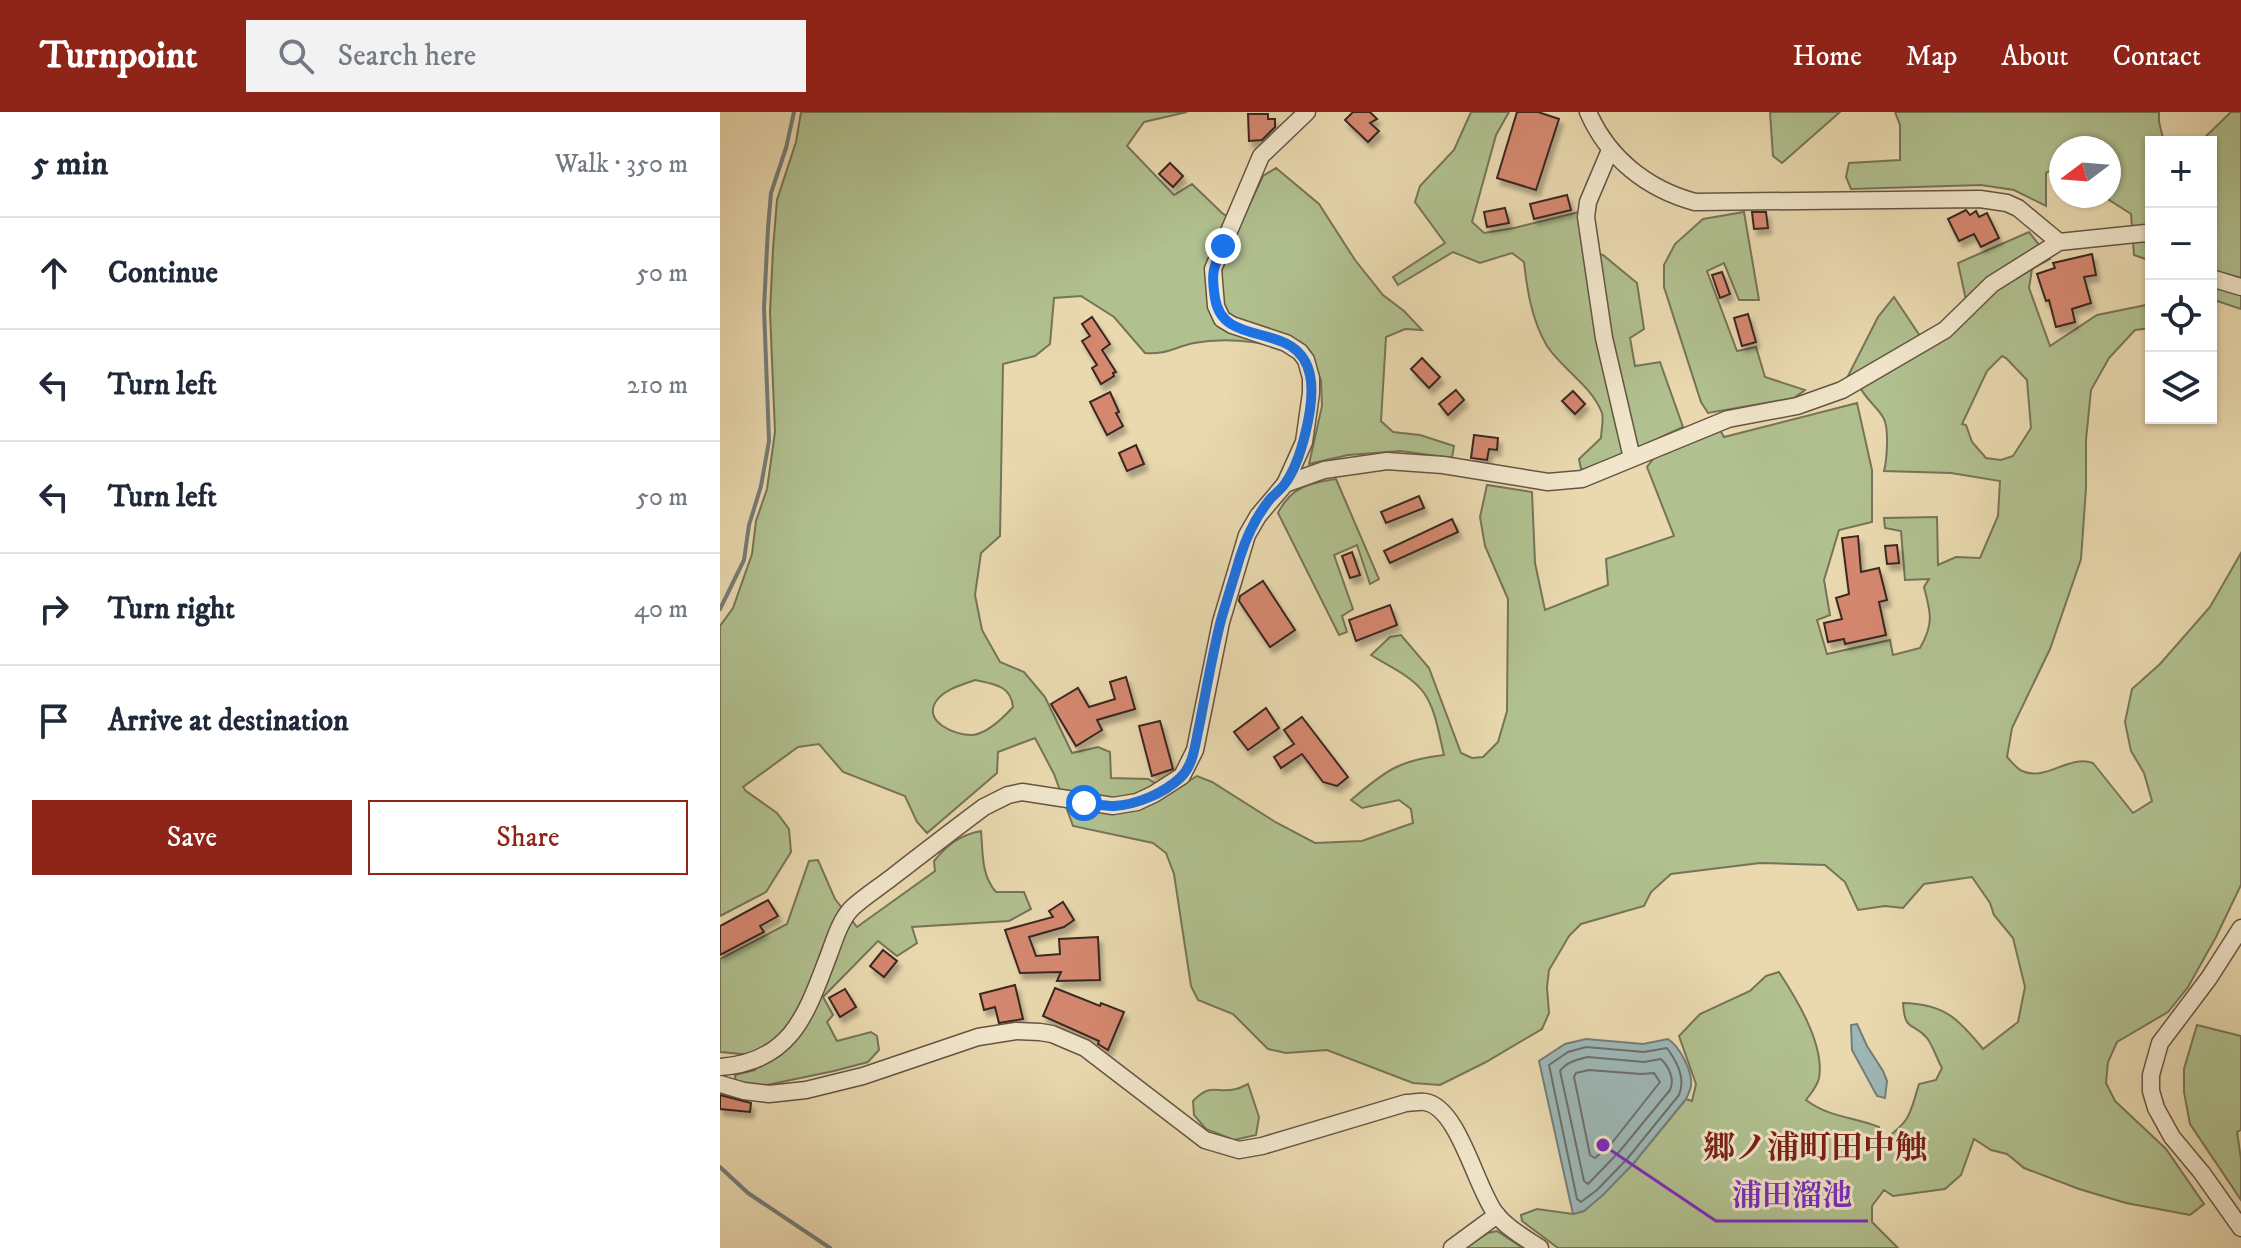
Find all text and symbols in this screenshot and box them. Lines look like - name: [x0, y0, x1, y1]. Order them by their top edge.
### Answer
- search box: [246, 20, 806, 92]
- text: Turnpoint: [40, 32, 198, 80]
- icon: search: [274, 34, 318, 78]
- text: Search here: [338, 38, 476, 75]
- text: Home: [1793, 39, 1862, 74]
- text: Map: [1906, 39, 1957, 74]
- text: About: [2001, 39, 2068, 74]
- text: Contact: [2112, 39, 2201, 74]
- north arrow: [2049, 136, 2121, 208]
- map controls: [2145, 136, 2217, 424]
- button: +: [2145, 136, 2217, 208]
- text: 5 min: [32, 143, 108, 185]
- text: Walk · 350 m: [555, 148, 688, 181]
- button: −: [2145, 208, 2217, 280]
- route end: [1205, 228, 1241, 264]
- icon: ahead: [32, 251, 76, 295]
- text: Continue: [108, 255, 218, 292]
- text: 50 m: [636, 257, 688, 290]
- button: locate: [2145, 280, 2217, 352]
- button: layers: [2145, 352, 2217, 424]
- icon: left: [32, 363, 76, 407]
- text: Turn left: [108, 367, 217, 404]
- text: 210 m: [627, 369, 688, 402]
- icon: left: [32, 475, 76, 519]
- text: Turn left: [108, 479, 217, 516]
- text: 50 m: [636, 481, 688, 514]
- icon: right: [32, 587, 76, 631]
- text: Turn right: [108, 591, 235, 628]
- text: 40 m: [634, 593, 688, 626]
- icon: arrive: [32, 699, 76, 743]
- text: Arrive at destination: [108, 703, 349, 740]
- route start: [1066, 785, 1102, 821]
- button: Save: [32, 800, 352, 875]
- button: Share: [368, 800, 688, 875]
- district label: 郷ノ浦町田中触: [1703, 1129, 1927, 1169]
- callout: 浦田溜池: [1716, 1167, 1868, 1221]
- text: 浦田溜池: [1732, 1178, 1852, 1215]

